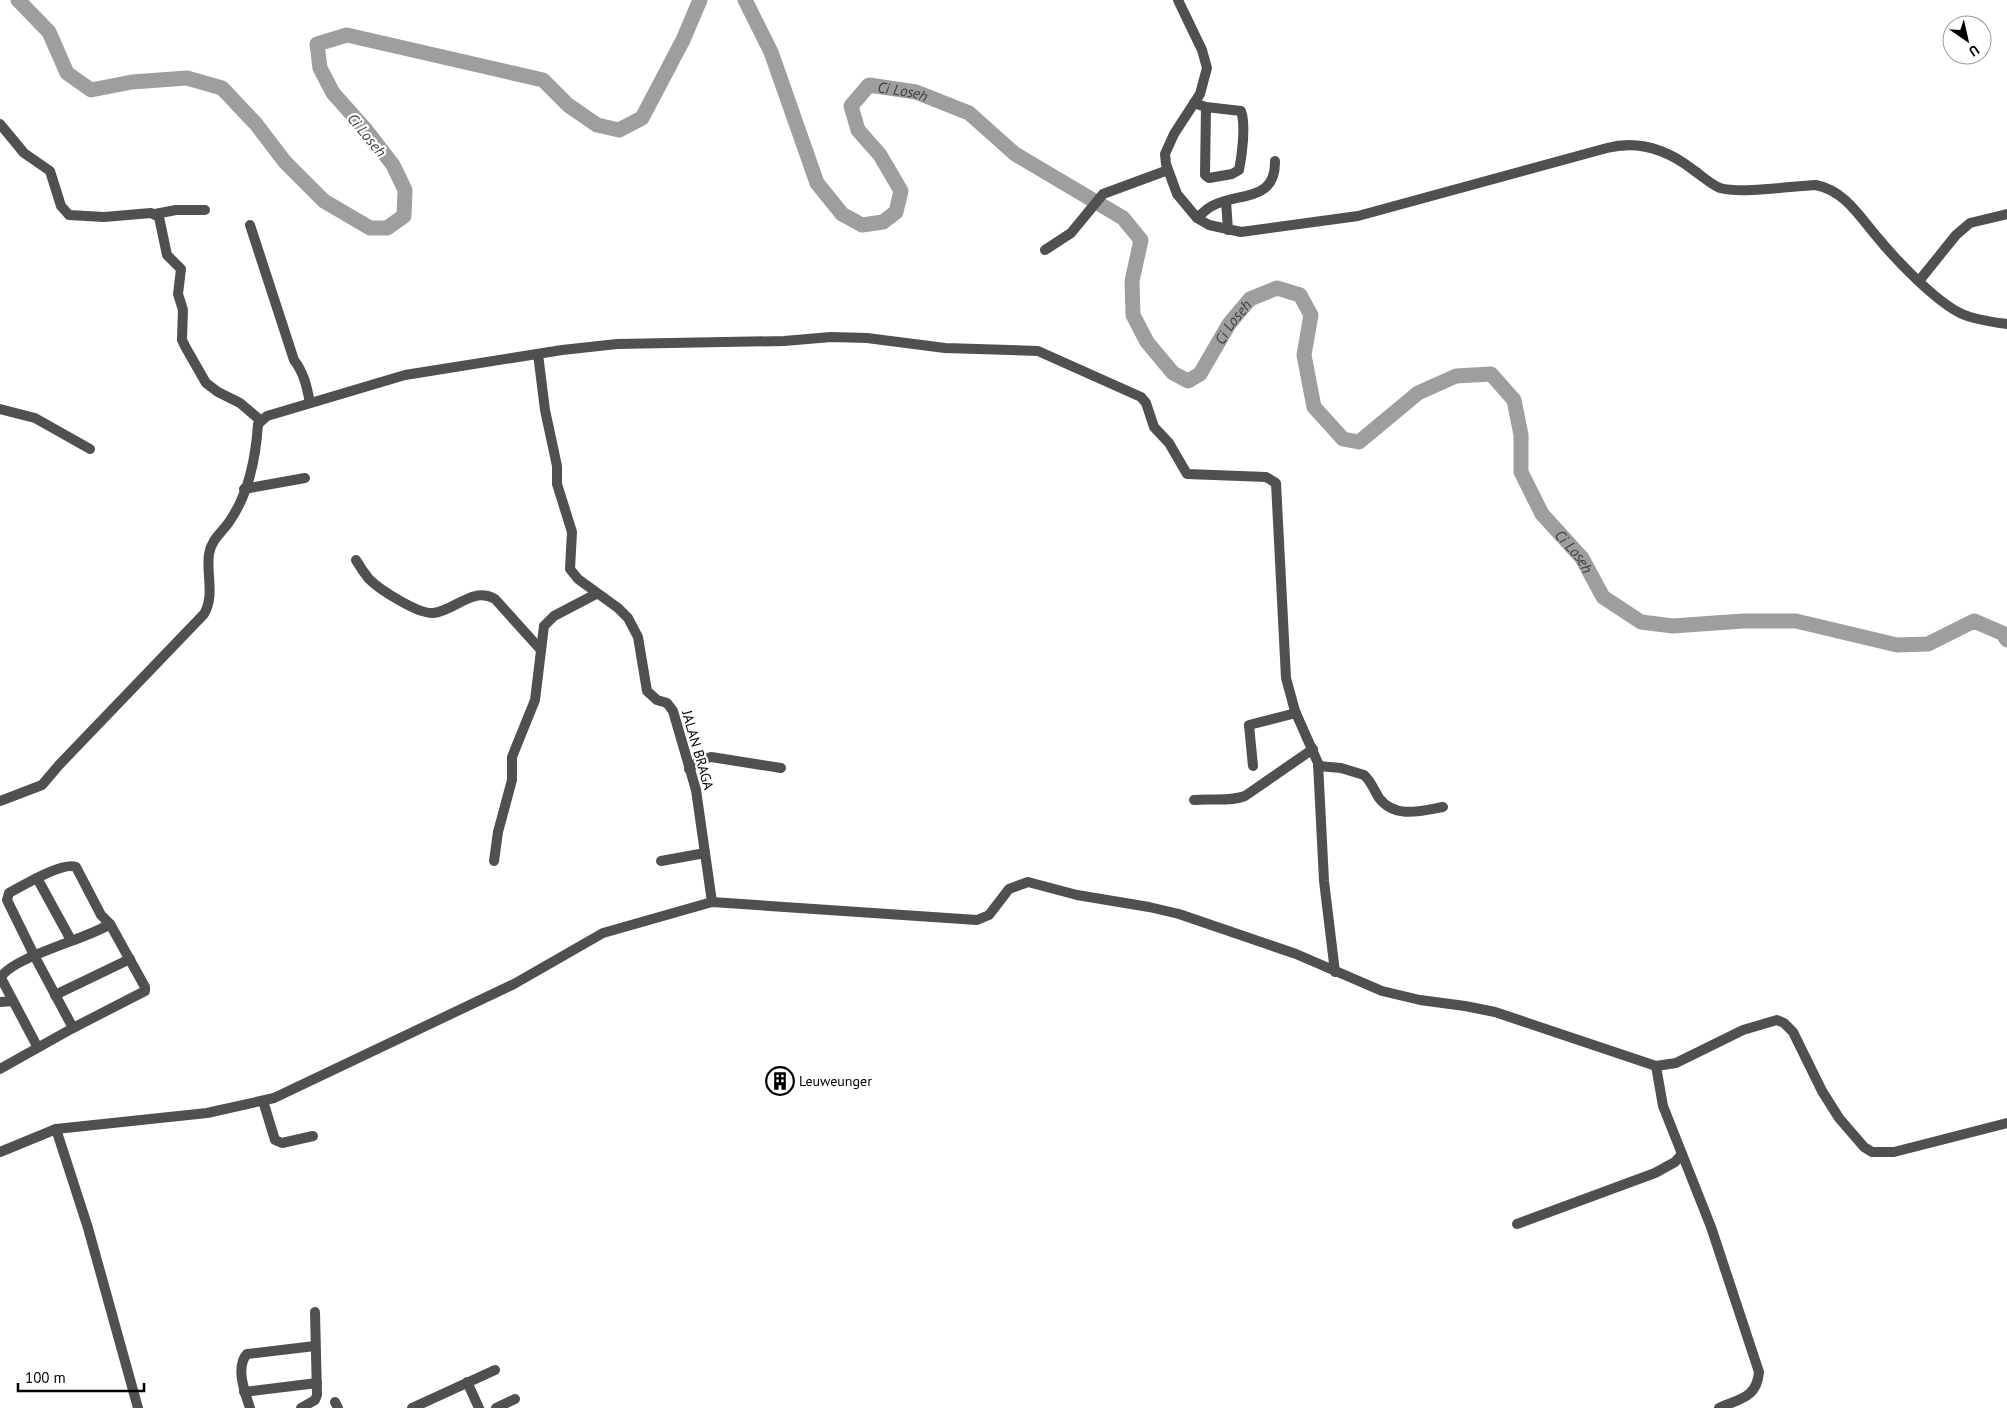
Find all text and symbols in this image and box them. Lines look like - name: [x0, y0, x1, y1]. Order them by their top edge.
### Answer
- north arrow: [1942, 15, 1992, 65]
- text: U: [1966, 41, 1983, 61]
- water label: Ci Loseh: [877, 77, 931, 105]
- water label: Ci Loseh: [343, 109, 391, 161]
- water label: Ci Loseh: [1210, 295, 1255, 347]
- water label: Ci Loseh: [1551, 525, 1598, 576]
- street label: JALAN BRAGA: [678, 707, 718, 793]
- building icon: Leuweunger: [765, 1066, 795, 1096]
- place label: Leuweunger: [799, 1072, 872, 1090]
- scale bar: [18, 1360, 144, 1392]
- text: 100 m: [25, 1368, 66, 1387]

